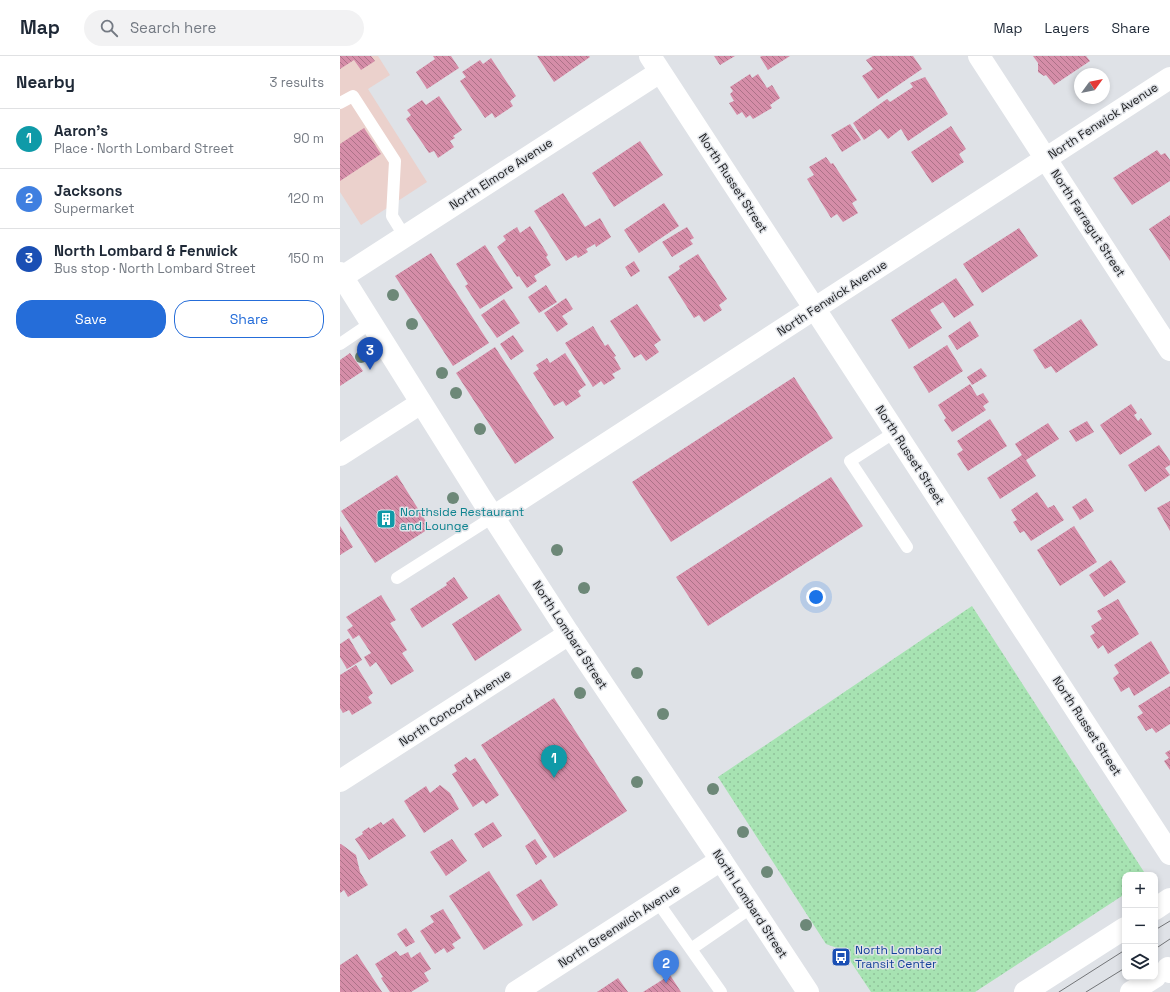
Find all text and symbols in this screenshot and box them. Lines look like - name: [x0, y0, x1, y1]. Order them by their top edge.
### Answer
- search box: [84, 10, 364, 46]
- text: Map: [20, 15, 60, 40]
- icon: search: [98, 17, 120, 39]
- text: Search here: [130, 18, 216, 37]
- text: Map: [993, 19, 1023, 37]
- text: Layers: [1045, 19, 1089, 37]
- text: Share: [1111, 19, 1150, 37]
- north arrow: [1074, 68, 1110, 104]
- text: Nearby: [16, 71, 75, 93]
- text: 3 results: [270, 74, 324, 91]
- street label: North Fenwick Avenue: [1045, 79, 1161, 163]
- text: Aaron's: [54, 121, 108, 140]
- text: 1: [26, 130, 32, 147]
- text: 90 m: [293, 130, 324, 147]
- street label: North Russet Street: [695, 130, 771, 236]
- street label: North Elmore Avenue: [446, 135, 556, 213]
- text: Place · North Lombard Street: [54, 140, 234, 157]
- street label: North Farragut Street: [1047, 166, 1129, 280]
- text: Jacksons: [54, 181, 122, 200]
- text: 2: [25, 190, 33, 207]
- text: 120 m: [288, 190, 324, 207]
- text: Supermarket: [54, 200, 135, 217]
- text: North Lombard & Fenwick: [54, 241, 238, 260]
- text: 3: [25, 250, 33, 267]
- text: 150 m: [288, 250, 324, 267]
- street label: North Fenwick Avenue: [774, 256, 890, 340]
- text: Bus stop · North Lombard Street: [54, 260, 256, 277]
- button: Save: [16, 300, 166, 338]
- button: Share: [174, 300, 324, 338]
- pin: 3: [357, 337, 383, 370]
- street label: North Russet Street: [872, 402, 948, 508]
- place label: Northside Restaurant and Lounge: [400, 504, 524, 534]
- building icon: Northside Restaurant and Lounge: [375, 508, 397, 530]
- street label: North Lombard Street: [529, 578, 611, 692]
- your location: [806, 587, 826, 607]
- street label: North Concord Avenue: [396, 666, 514, 750]
- street label: North Russet Street: [1049, 673, 1125, 779]
- pin: 1: [541, 745, 567, 778]
- street label: North Lombard Street: [709, 847, 791, 961]
- map controls: [1122, 872, 1158, 980]
- button: +: [1122, 872, 1158, 908]
- street label: North Greenwich Avenue: [555, 881, 683, 971]
- button: −: [1122, 908, 1158, 944]
- place label: North Lombard Transit Center: [855, 942, 942, 972]
- button: layers: [1122, 944, 1158, 980]
- bus stop icon: North Lombard Transit Center: [830, 946, 852, 968]
- pin: 2: [653, 950, 679, 983]

